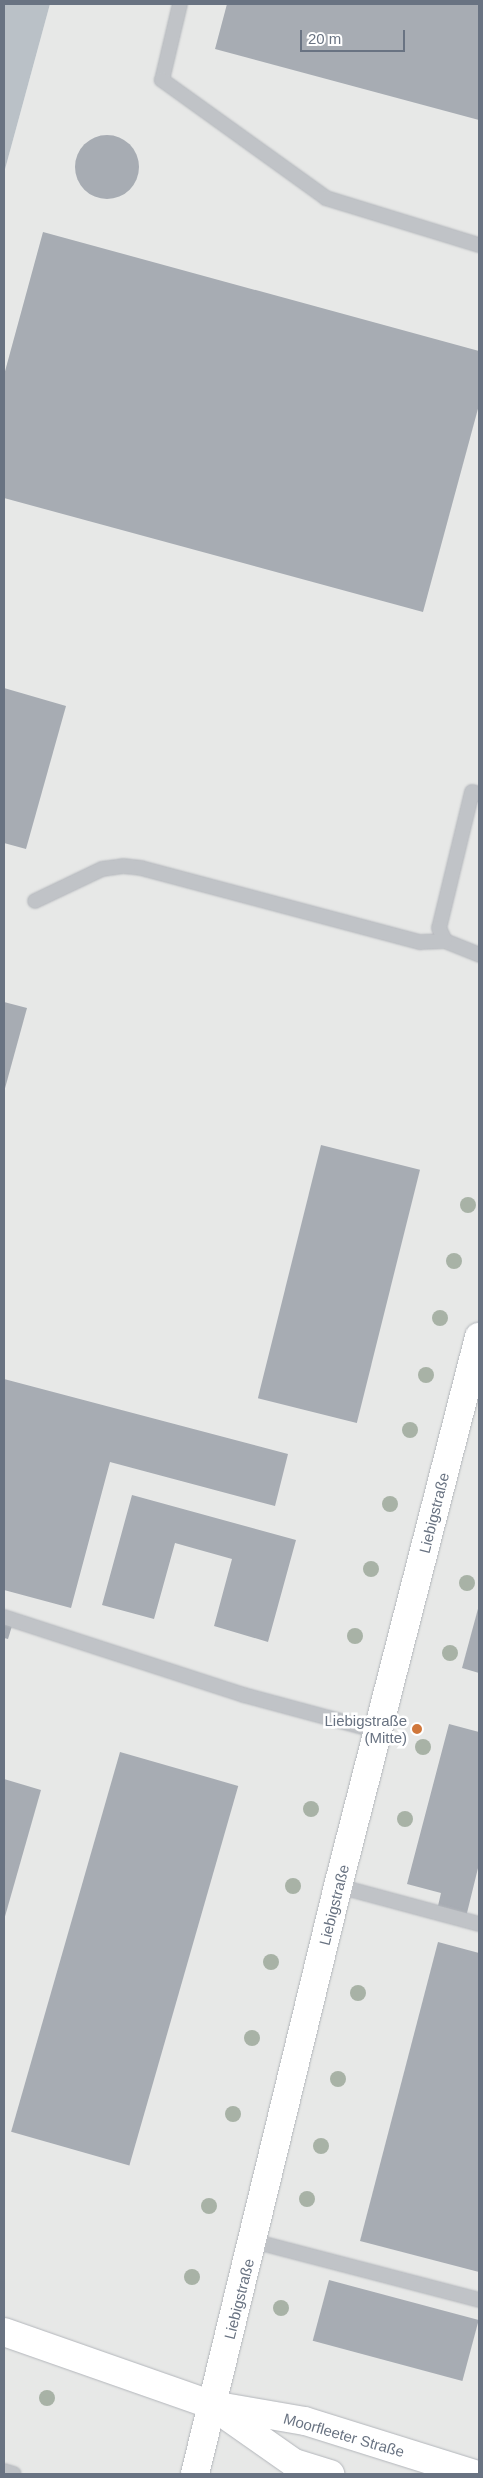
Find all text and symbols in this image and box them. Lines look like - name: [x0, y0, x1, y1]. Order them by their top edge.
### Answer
- scale bar: [303, 20, 408, 52]
- text: 20 m: [308, 30, 341, 47]
- street label: Liebigstraße: [415, 1471, 453, 1555]
- place label: Liebigstraße (Mitte): [324, 1711, 407, 1746]
- marker: Liebigstraße (Mitte): [411, 1723, 423, 1735]
- street label: Liebigstraße: [315, 1863, 353, 1947]
- street label: Liebigstraße: [220, 2257, 258, 2341]
- street label: Moorfleeter Straße: [281, 2409, 407, 2461]

